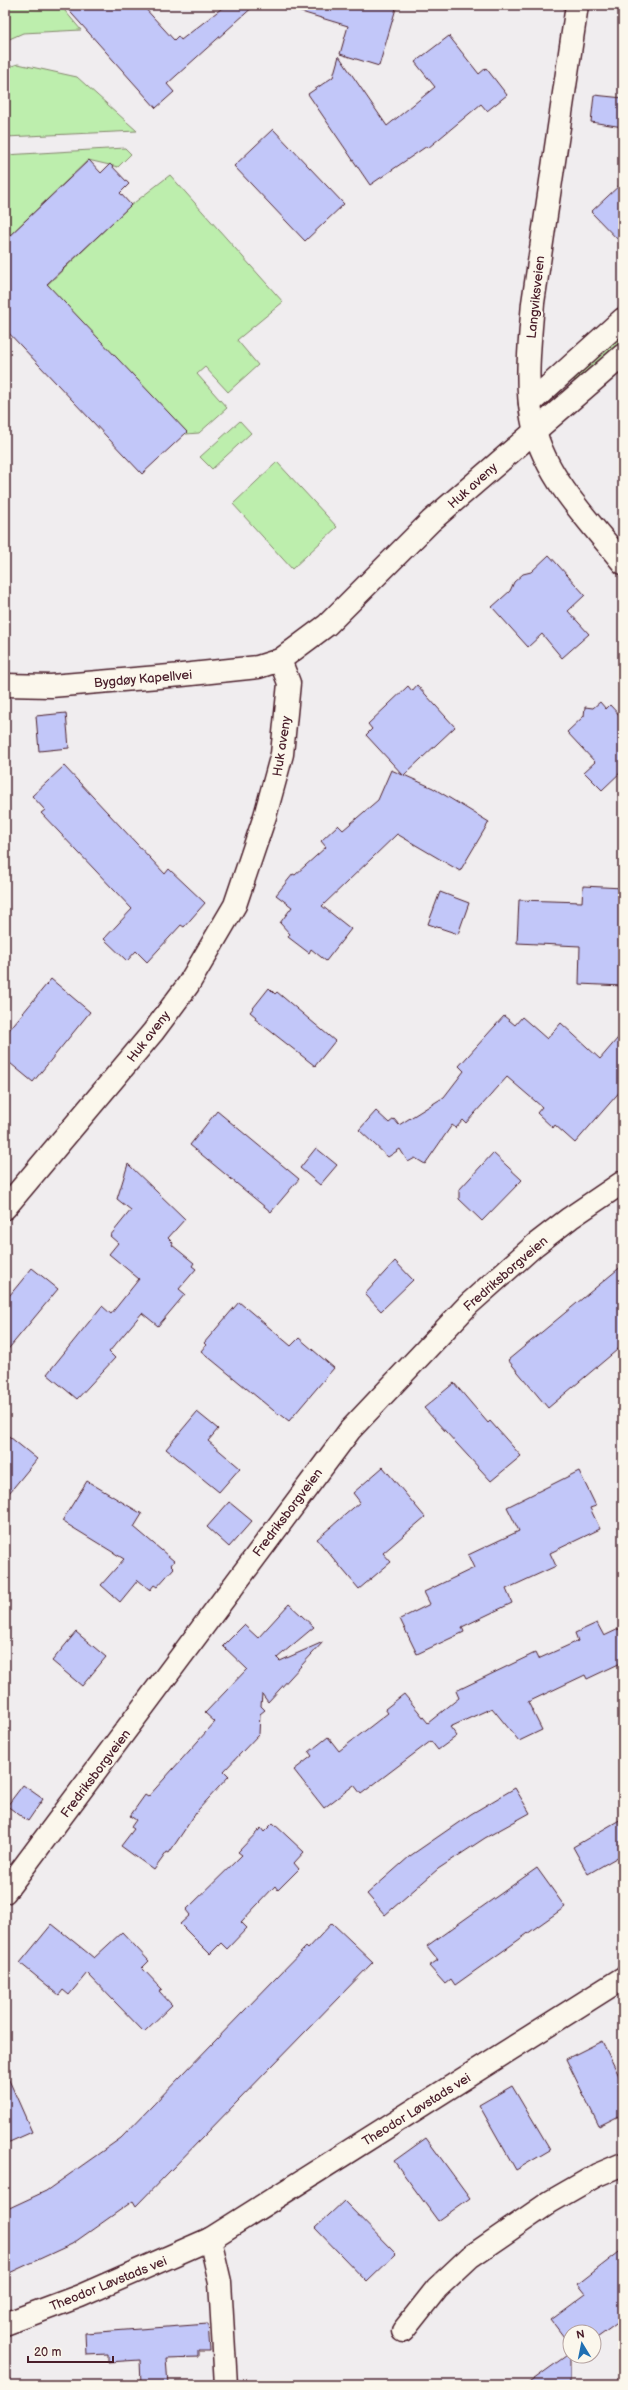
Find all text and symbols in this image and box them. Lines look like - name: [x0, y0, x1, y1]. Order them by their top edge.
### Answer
- street label: Langviksveien: [524, 255, 548, 339]
- street label: Huk aveny: [445, 459, 501, 512]
- street label: Bygdøy Kapellvei: [93, 667, 193, 691]
- street label: Huk aveny: [269, 715, 295, 778]
- street label: Huk aveny: [124, 1008, 174, 1066]
- street label: Fredriksborgveien: [460, 1233, 551, 1315]
- street label: Fredriksborgveien: [249, 1465, 326, 1560]
- street label: Fredriksborgveien: [57, 1726, 134, 1821]
- street label: Theodor Løvstads vei: [359, 2070, 474, 2150]
- street label: Theodor Løvstads vei: [47, 2253, 169, 2315]
- north arrow: [562, 2324, 602, 2364]
- text: N: [575, 2328, 586, 2342]
- scale bar: [28, 2338, 113, 2364]
- text: 20 m: [34, 2345, 61, 2360]

